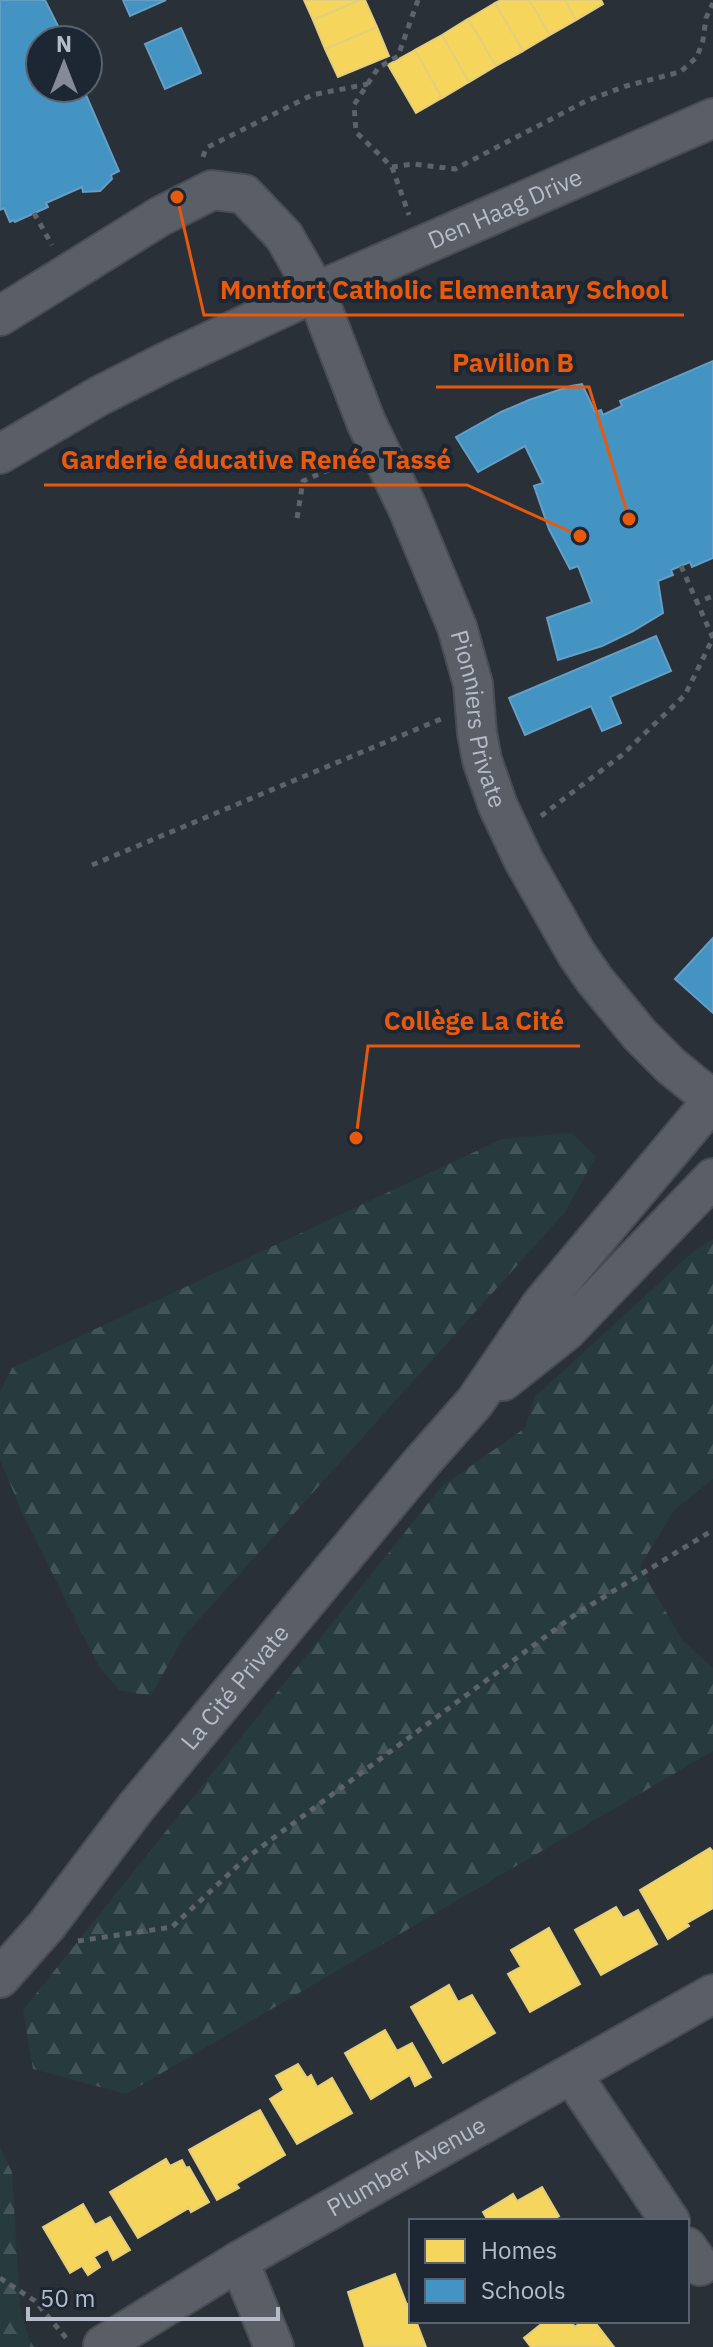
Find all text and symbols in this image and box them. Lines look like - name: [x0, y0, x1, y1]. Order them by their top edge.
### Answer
- north arrow: [24, 24, 104, 104]
- text: N: [56, 29, 72, 58]
- street label: Den Haag Drive: [423, 160, 587, 256]
- callout: Montfort Catholic Elementary School: [204, 265, 684, 315]
- text: Montfort Catholic Elementary School: [220, 272, 668, 306]
- callout: Pavilion B: [436, 337, 589, 387]
- text: Pavilion B: [452, 345, 574, 379]
- callout: Garderie éducative Renée Tassé: [44, 435, 467, 485]
- text: Garderie éducative Renée Tassé: [61, 442, 451, 476]
- street label: Pionniers Private: [444, 626, 514, 812]
- callout: Collège La Cité: [368, 996, 580, 1046]
- text: Collège La Cité: [384, 1003, 564, 1037]
- street label: La Cité Private: [173, 1617, 296, 1756]
- street label: Plumber Avenue: [321, 2108, 491, 2223]
- legend: [409, 2219, 689, 2323]
- text: Homes: [481, 2234, 557, 2266]
- scale bar: [28, 2271, 278, 2321]
- text: Schools: [481, 2274, 566, 2306]
- text: 50 m: [40, 2282, 95, 2314]

